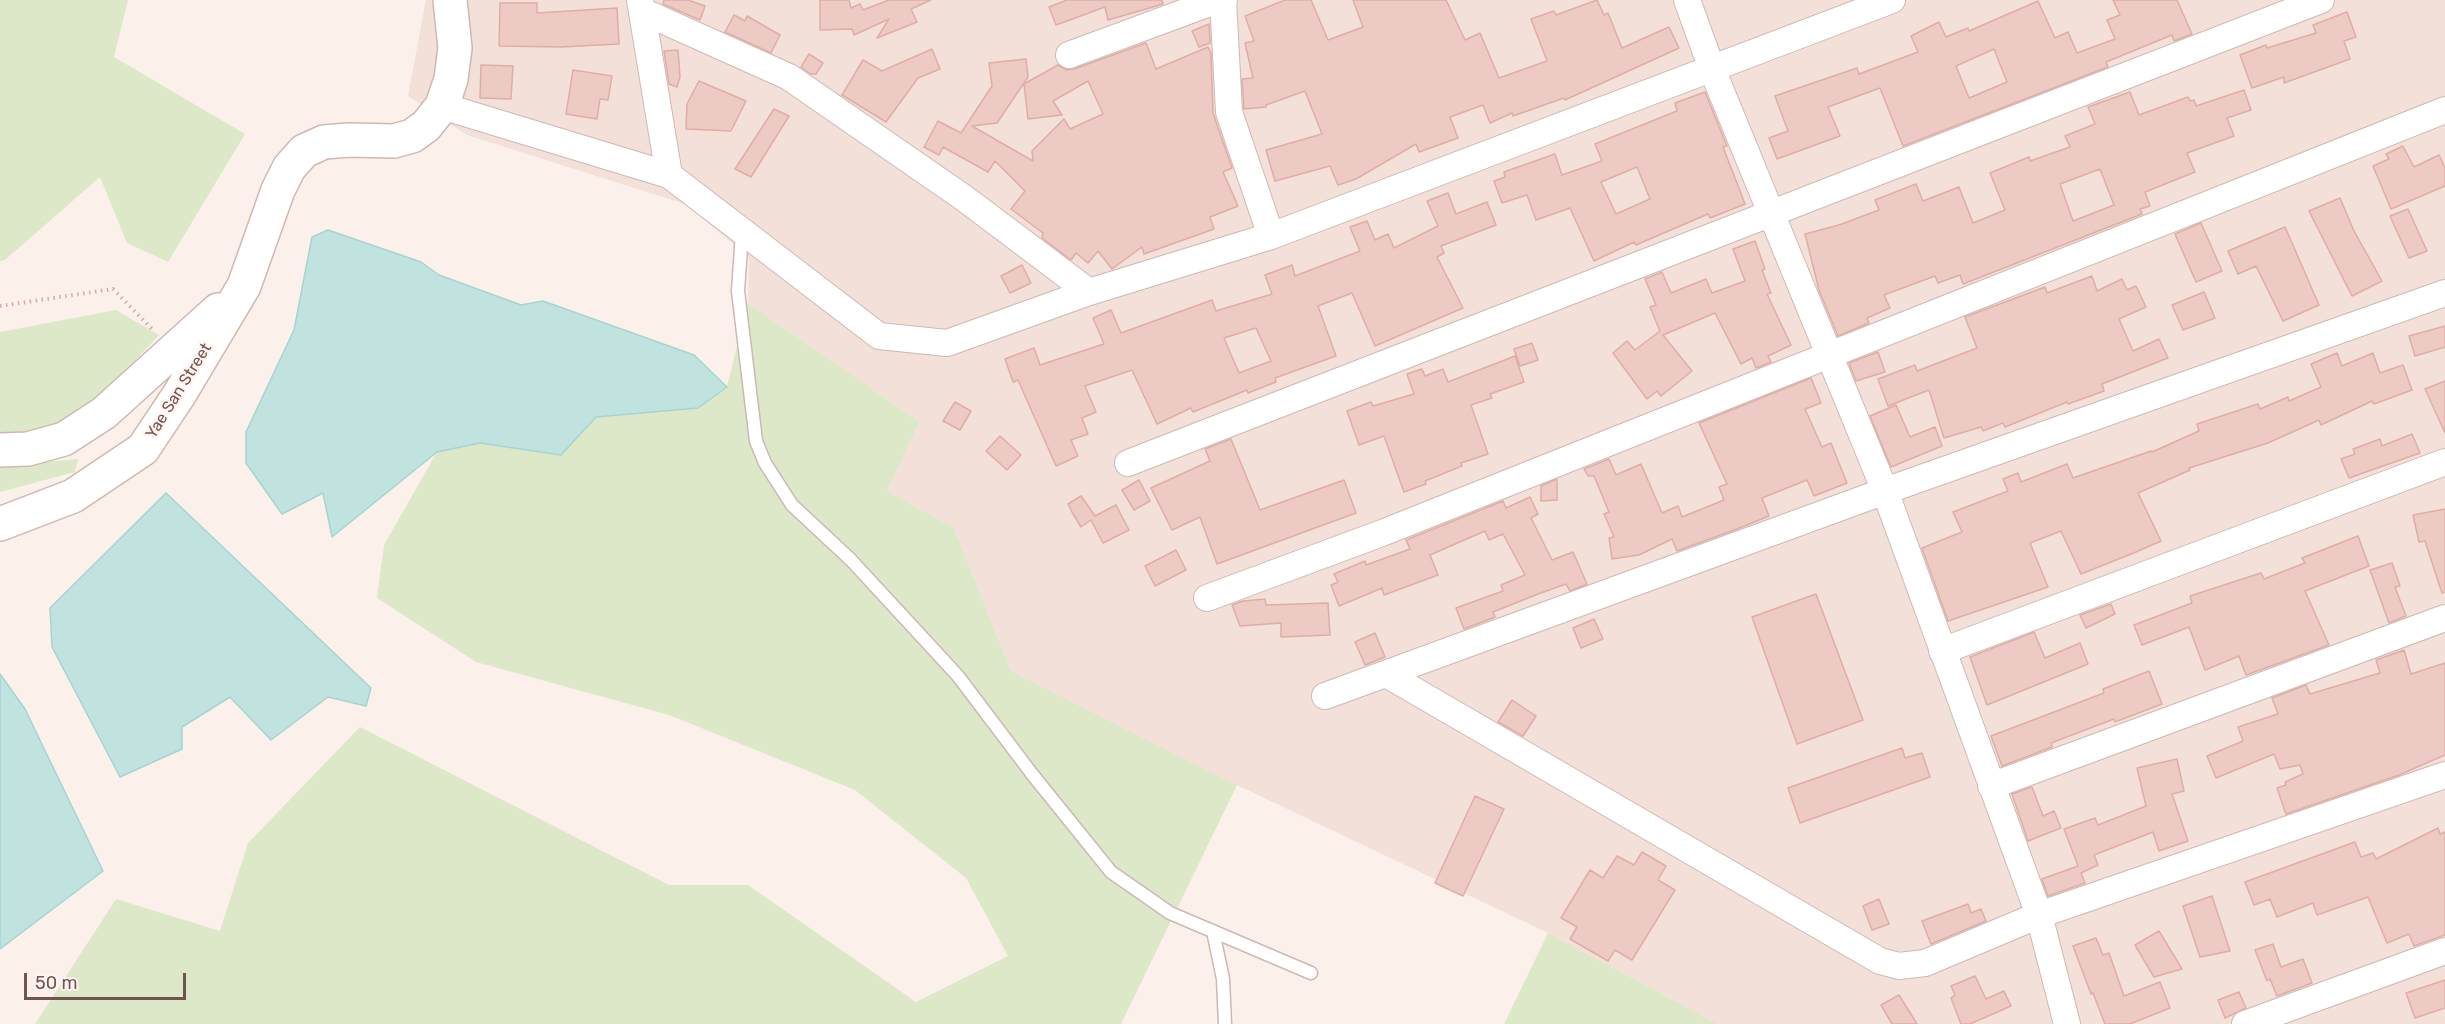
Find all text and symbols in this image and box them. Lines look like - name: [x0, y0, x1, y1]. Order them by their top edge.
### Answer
- street label: Yae San Street: [142, 340, 216, 442]
- scale bar: [27, 961, 189, 999]
- text: 50 m: [35, 972, 78, 994]

